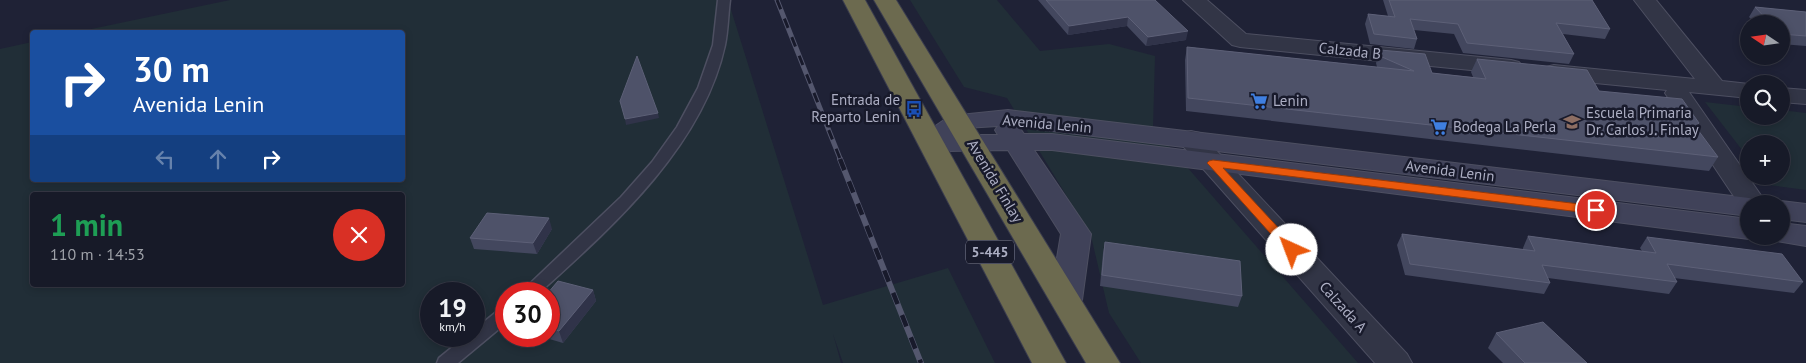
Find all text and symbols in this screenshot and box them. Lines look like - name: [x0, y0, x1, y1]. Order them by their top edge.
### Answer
- north arrow: [1740, 15, 1790, 65]
- map controls: [1740, 15, 1790, 245]
- street label: Calzada B: [1318, 38, 1382, 63]
- text: 30 m: [133, 46, 210, 92]
- icon: right: [50, 50, 115, 115]
- button: search: [1740, 75, 1790, 125]
- text: Avenida Lenin: [133, 90, 264, 118]
- place label: Entrada de Reparto Lenin: [811, 90, 900, 126]
- supermarket icon: Lenin: [1249, 91, 1269, 111]
- place label: Lenin: [1273, 91, 1308, 110]
- bus stop icon: Entrada de Reparto Lenin: [904, 99, 924, 119]
- place label: Escuela Primaria Dr. Carlos J. Finlay: [1586, 103, 1699, 139]
- street label: Avenida Lenin: [1002, 110, 1093, 137]
- school or university icon: Escuela Primaria Dr. Carlos J. Finlay: [1562, 112, 1582, 132]
- supermarket icon: Bodega La Perla: [1429, 117, 1449, 137]
- place label: Bodega La Perla: [1453, 117, 1556, 136]
- button: +: [1740, 135, 1790, 185]
- street label: Avenida Finlay: [963, 136, 1028, 226]
- icon: left: [151, 145, 179, 173]
- icon: ahead: [204, 145, 232, 173]
- icon: right: [257, 145, 285, 173]
- street label: Avenida Lenin: [1404, 156, 1496, 185]
- pin: [1575, 189, 1617, 231]
- button: −: [1740, 195, 1790, 245]
- icon: arrive: [1582, 196, 1610, 224]
- text: 1 min: [50, 205, 123, 244]
- button: close: [333, 209, 385, 261]
- position arrow: [1265, 223, 1317, 275]
- road number: 5-445: [966, 240, 1014, 264]
- text: 110 m · 14:53: [50, 244, 145, 264]
- street label: Calzada A: [1316, 277, 1371, 336]
- speed limit sign: 30: [495, 282, 560, 347]
- text: 19: [438, 292, 467, 324]
- text: km/h: [439, 319, 466, 334]

